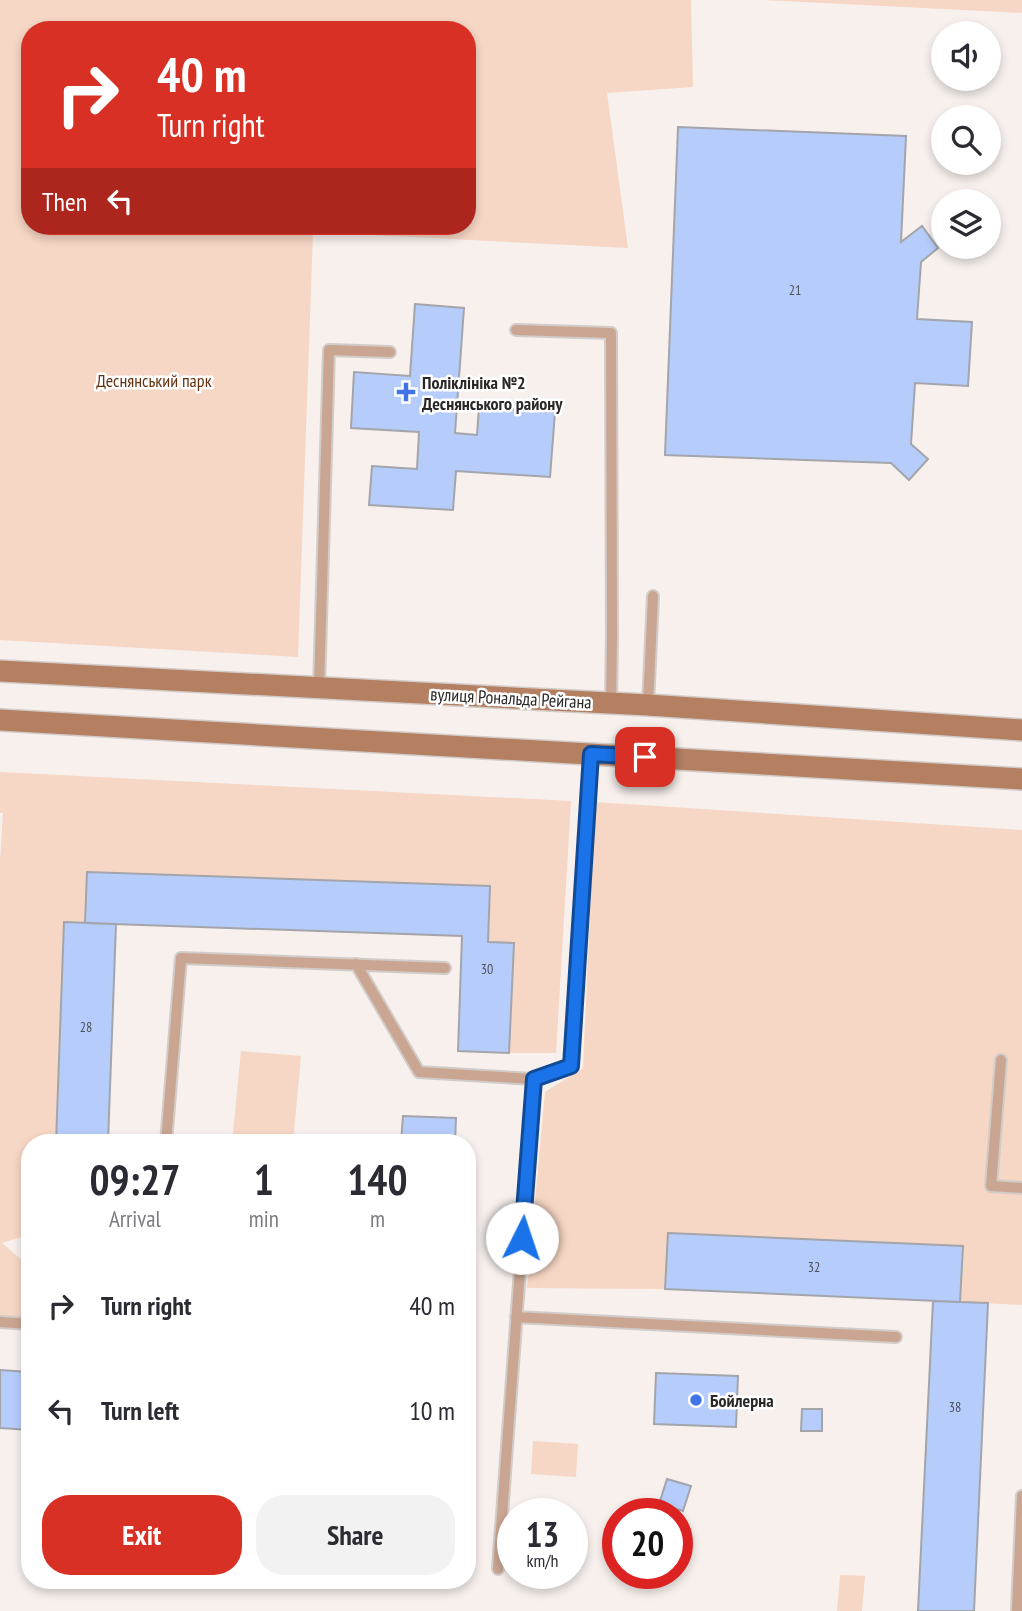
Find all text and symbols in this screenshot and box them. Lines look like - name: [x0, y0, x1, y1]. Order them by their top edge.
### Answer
- map controls: [931, 21, 1001, 259]
- button: sound: [931, 21, 1001, 91]
- text: 40 m: [157, 42, 246, 106]
- icon: right: [42, 49, 133, 140]
- text: Turn right: [157, 104, 265, 146]
- button: search: [931, 105, 1001, 175]
- icon: left: [101, 182, 139, 220]
- text: Then: [42, 185, 87, 218]
- button: layers: [931, 189, 1001, 259]
- house number: 21: [789, 281, 801, 299]
- park label: Деснянський парк: [96, 369, 212, 392]
- place label: Поліклініка №2 Деснянського району: [422, 371, 563, 415]
- marker: Поліклініка №2 Деснянського району: [396, 382, 416, 402]
- street label: вулиця Рональда Рейгана: [430, 682, 592, 714]
- pin: [615, 727, 675, 787]
- icon: arrive: [626, 738, 664, 776]
- house number: 30: [481, 960, 493, 978]
- house number: 28: [80, 1018, 92, 1036]
- text: 09:27: [89, 1152, 180, 1207]
- text: 1: [254, 1152, 274, 1207]
- text: 140: [347, 1152, 408, 1207]
- position arrow: [485, 1201, 559, 1275]
- text: Arrival: [109, 1204, 161, 1233]
- text: min: [249, 1204, 279, 1233]
- text: m: [370, 1204, 385, 1233]
- house number: 32: [808, 1258, 820, 1276]
- icon: right: [42, 1287, 80, 1325]
- text: Turn right: [101, 1289, 192, 1322]
- text: 40 m: [409, 1289, 455, 1322]
- place label: Бойлерна: [710, 1389, 774, 1412]
- icon: left: [42, 1392, 80, 1430]
- marker: Бойлерна: [688, 1392, 704, 1408]
- text: Turn left: [101, 1394, 179, 1427]
- text: 10 m: [409, 1394, 455, 1427]
- house number: 38: [949, 1398, 961, 1416]
- button: Exit: [42, 1495, 242, 1575]
- button: Share: [256, 1495, 455, 1575]
- speed limit sign: 20: [602, 1498, 693, 1589]
- text: 13: [526, 1511, 559, 1557]
- text: km/h: [527, 1549, 558, 1572]

